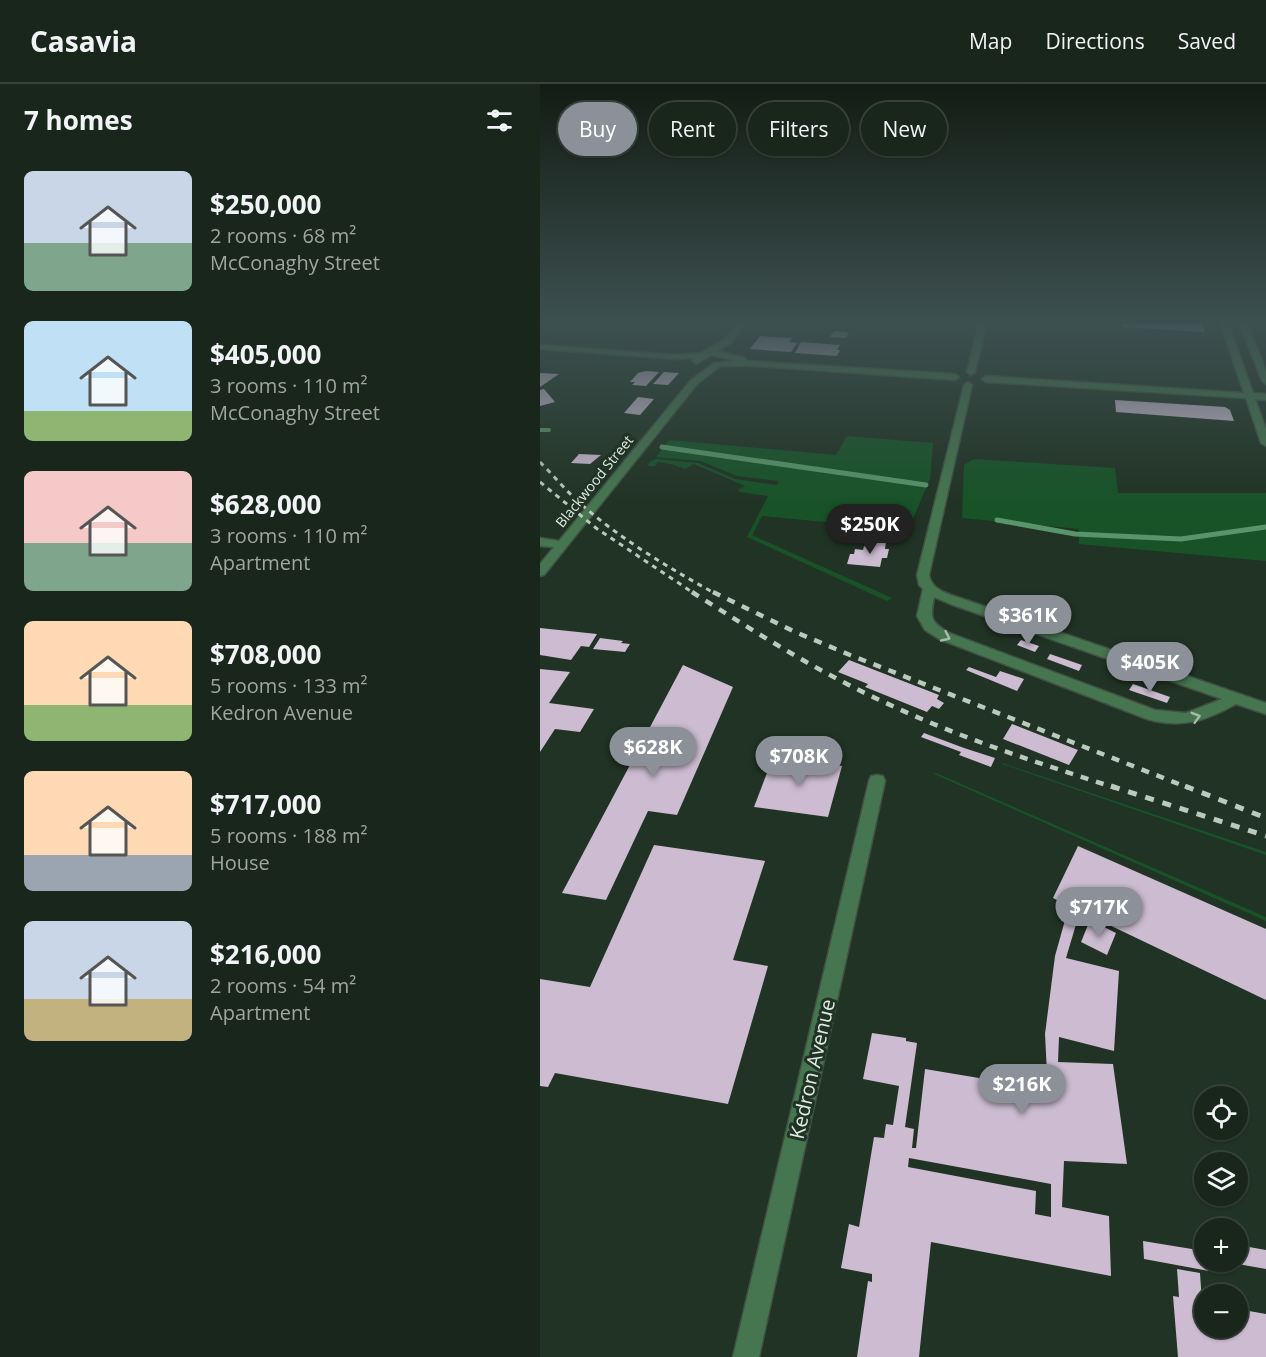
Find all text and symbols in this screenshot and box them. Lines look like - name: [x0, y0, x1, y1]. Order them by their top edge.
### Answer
- text: Casavia: [30, 22, 137, 60]
- text: Map: [969, 27, 1012, 55]
- text: Directions: [1045, 27, 1145, 55]
- text: Saved: [1178, 27, 1236, 55]
- text: 7 homes: [24, 102, 133, 138]
- chip: Buy: [558, 102, 637, 156]
- chip: Rent: [649, 102, 736, 156]
- chip: Filters: [748, 102, 849, 156]
- chip: New: [861, 102, 947, 156]
- icon: filters: [483, 104, 516, 137]
- text: $250,000: [210, 186, 321, 222]
- icon: home: [72, 195, 144, 267]
- text: 2 rooms · 68 m²: [210, 222, 356, 249]
- text: McConaghy Street: [210, 249, 380, 276]
- text: $405,000: [210, 336, 321, 372]
- icon: home: [72, 345, 144, 417]
- text: 3 rooms · 110 m²: [210, 372, 368, 399]
- text: McConaghy Street: [210, 399, 380, 426]
- street label: Blackwood Street: [551, 431, 637, 531]
- text: $628,000: [210, 486, 321, 522]
- icon: home: [72, 495, 144, 567]
- pin: $250K: [828, 504, 912, 555]
- text: $250K: [840, 510, 900, 537]
- text: 3 rooms · 110 m²: [210, 522, 368, 549]
- text: Apartment: [210, 549, 310, 576]
- pin: $361K: [986, 595, 1070, 646]
- text: $361K: [998, 601, 1058, 628]
- one-way arrow: [939, 629, 950, 641]
- text: $708,000: [210, 636, 321, 672]
- pin: $405K: [1108, 642, 1192, 693]
- icon: home: [72, 645, 144, 717]
- text: $405K: [1120, 648, 1180, 675]
- text: 5 rooms · 133 m²: [210, 672, 368, 699]
- text: Kedron Avenue: [210, 699, 353, 726]
- one-way arrow: [1190, 712, 1201, 724]
- pin: $628K: [611, 727, 695, 778]
- text: $628K: [623, 733, 683, 760]
- pin: $708K: [757, 736, 841, 787]
- text: $708K: [769, 742, 829, 769]
- text: $717,000: [210, 786, 321, 822]
- icon: home: [72, 795, 144, 867]
- text: 5 rooms · 188 m²: [210, 822, 368, 849]
- text: House: [210, 849, 270, 876]
- pin: $717K: [1057, 887, 1141, 938]
- text: $717K: [1069, 893, 1129, 920]
- text: $216,000: [210, 936, 321, 972]
- icon: home: [72, 945, 144, 1017]
- text: 2 rooms · 54 m²: [210, 972, 356, 999]
- street label: Kedron Avenue: [783, 996, 841, 1142]
- text: Apartment: [210, 999, 310, 1026]
- pin: $216K: [980, 1064, 1064, 1115]
- text: $216K: [992, 1070, 1052, 1097]
- map controls: [1194, 1086, 1248, 1338]
- button: locate: [1194, 1086, 1248, 1140]
- button: layers: [1194, 1152, 1248, 1206]
- button: +: [1194, 1218, 1248, 1272]
- button: −: [1194, 1284, 1248, 1338]

